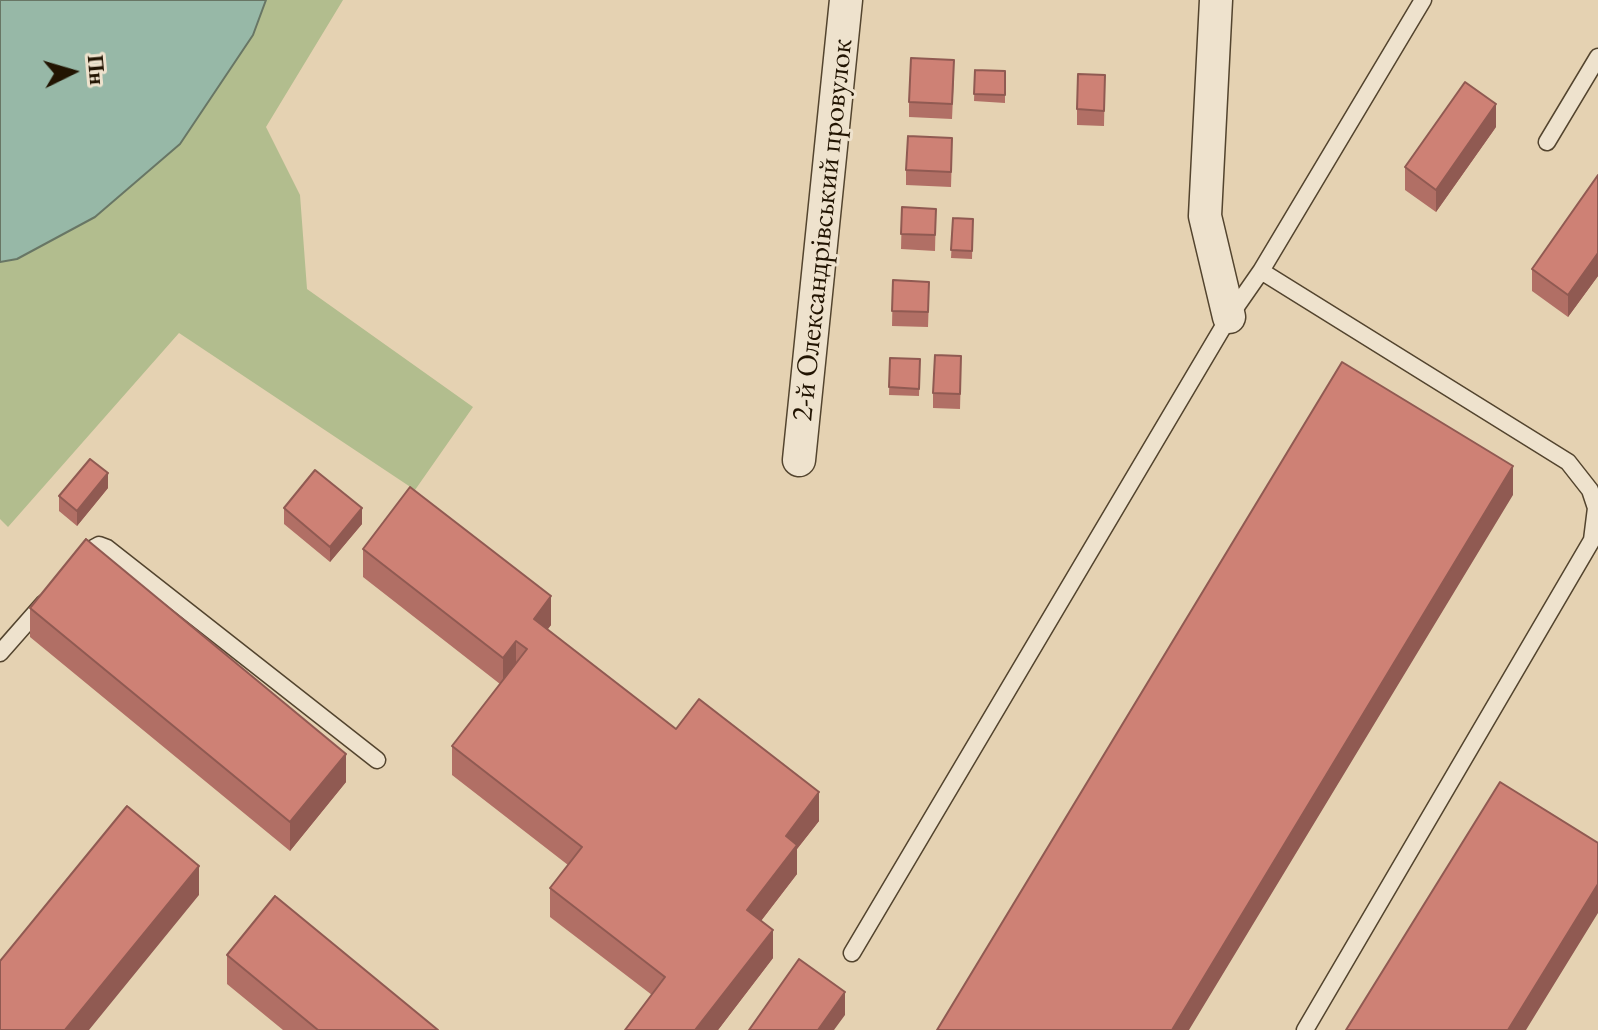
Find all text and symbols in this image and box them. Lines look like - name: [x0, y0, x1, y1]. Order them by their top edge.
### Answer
- north arrow: [32, 32, 112, 112]
- street label: 2-й Олександрівський провулок: [785, 37, 861, 423]
- text: Пн: [81, 54, 112, 86]

